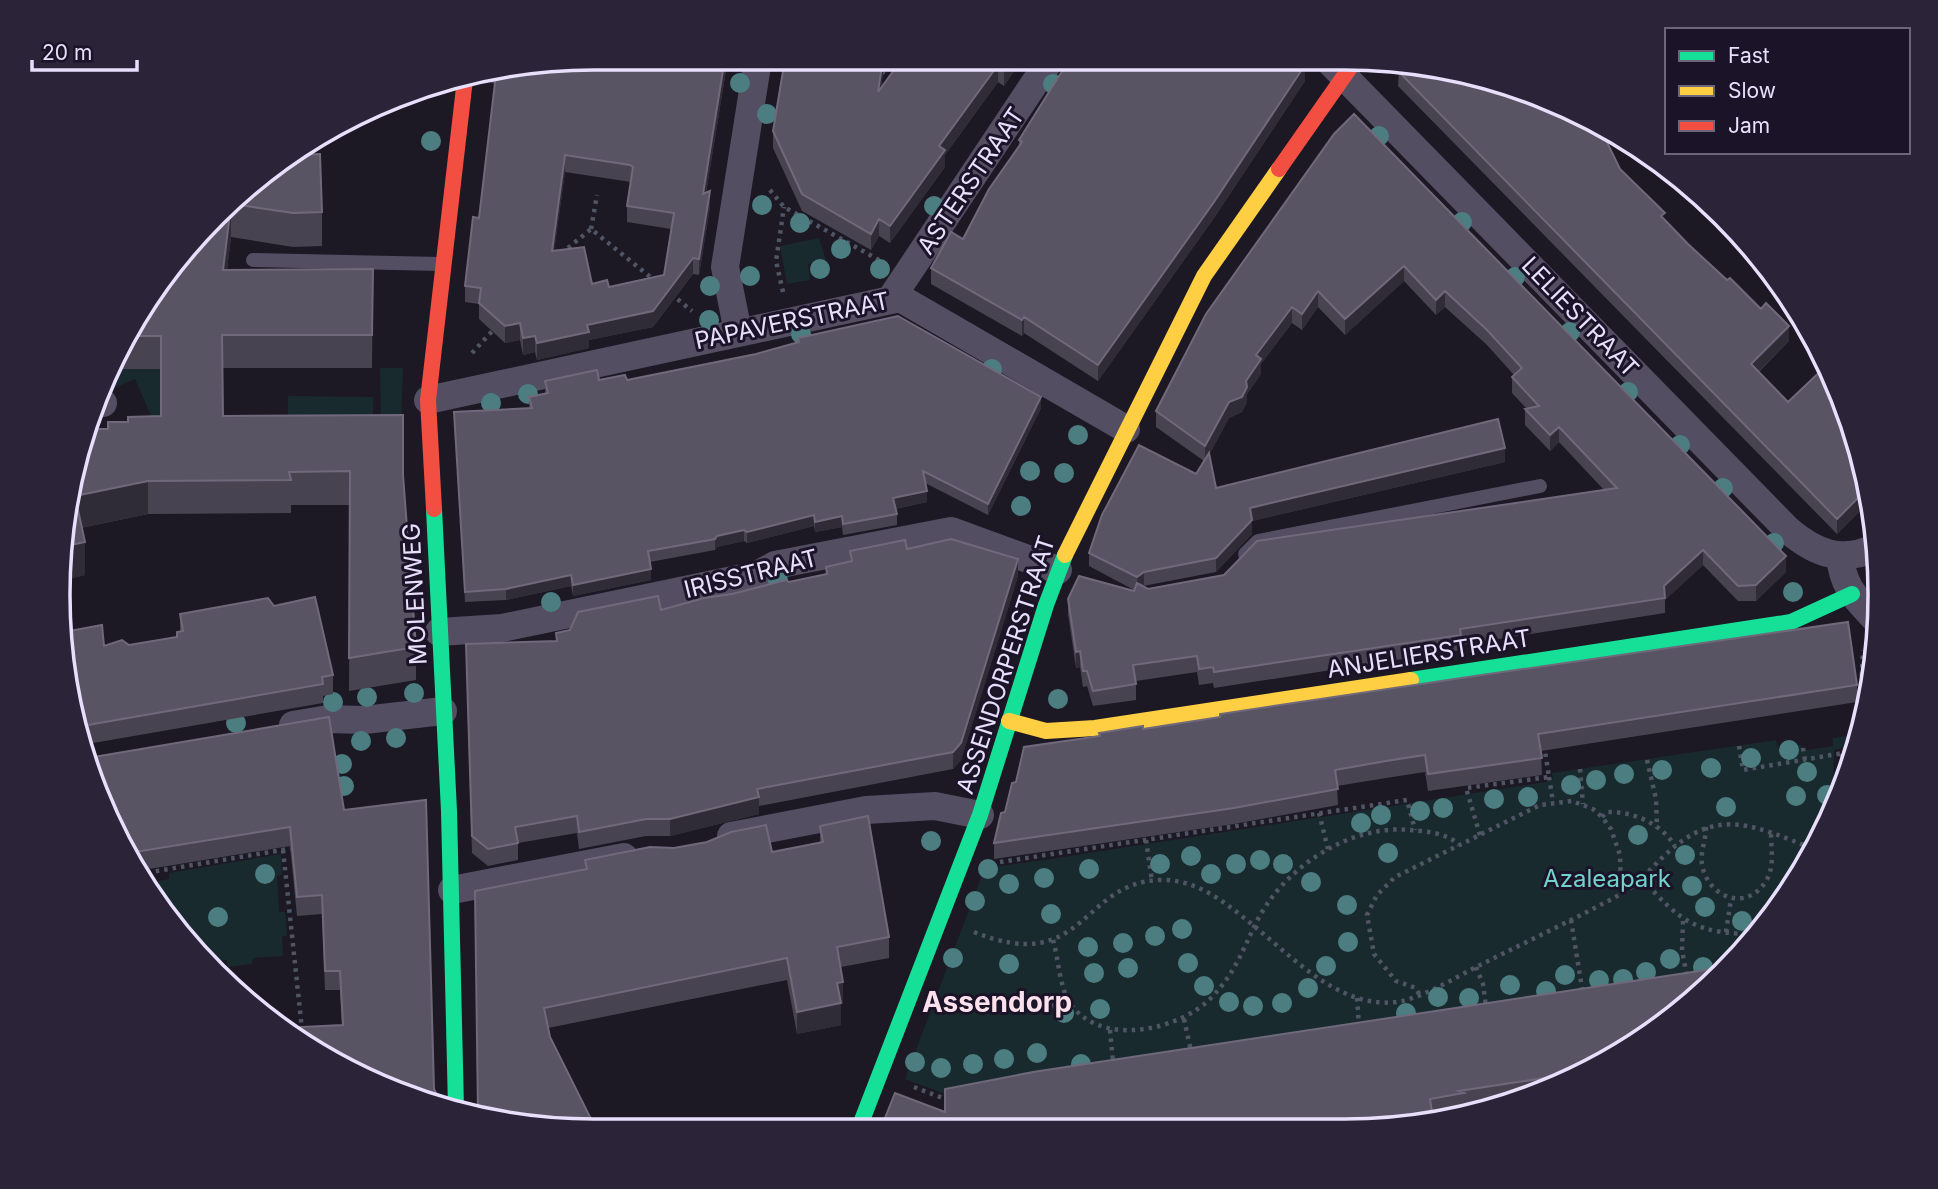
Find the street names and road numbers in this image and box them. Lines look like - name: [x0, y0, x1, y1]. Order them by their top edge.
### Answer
- street label: ASTERSTRAAT: [911, 102, 1030, 260]
- street label: LELIESTRAAT: [1516, 251, 1645, 383]
- street label: PAPAVERSTRAAT: [692, 286, 892, 355]
- street label: MOLENWEG: [396, 522, 433, 666]
- street label: ASSENDORPERSTRAAT: [950, 532, 1061, 797]
- street label: IRISSTRAAT: [681, 543, 821, 604]
- street label: ANJELIERSTRAAT: [1325, 623, 1533, 684]

